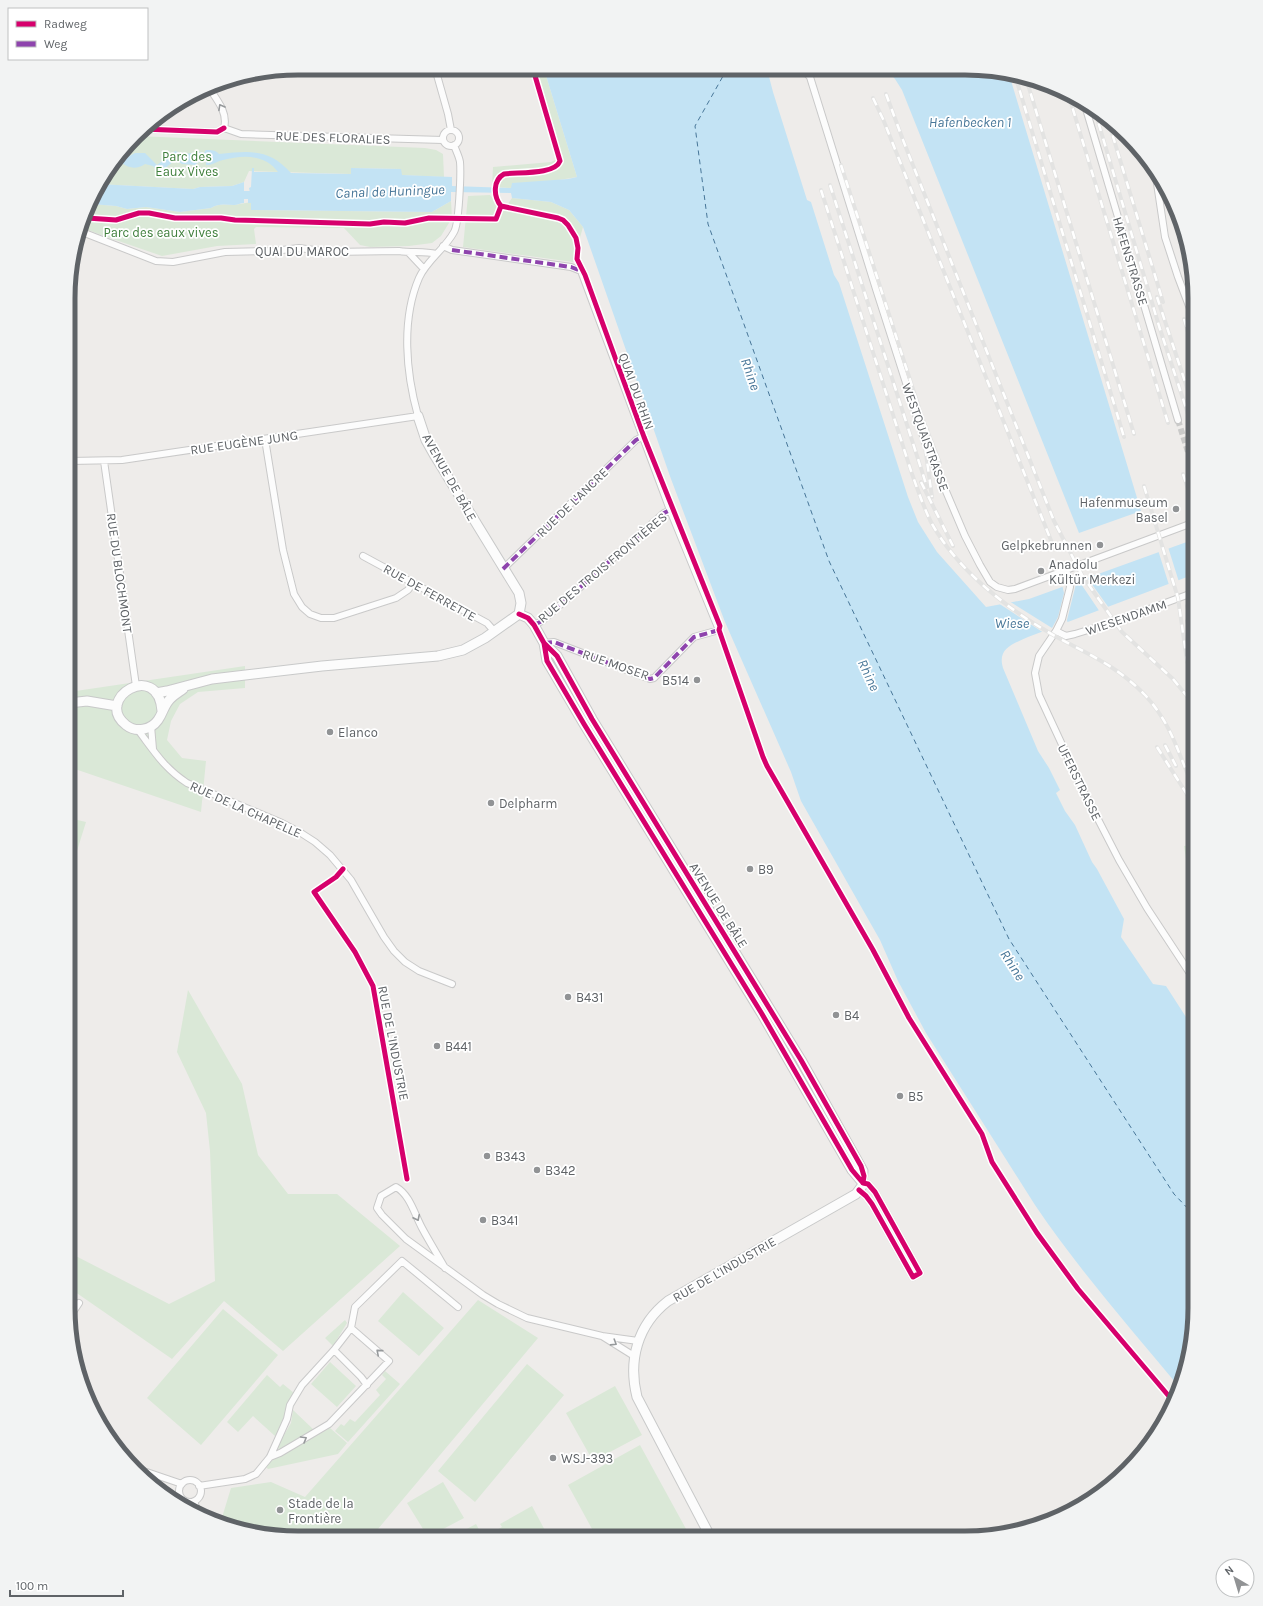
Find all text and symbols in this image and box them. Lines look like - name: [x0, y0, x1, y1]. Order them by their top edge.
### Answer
- legend: [8, 8, 148, 60]
- text: Radweg: [44, 17, 87, 31]
- text: Weg: [44, 37, 68, 51]
- one-way arrow: [219, 104, 226, 111]
- water label: Hafenbecken 1: [929, 114, 1011, 131]
- street label: RUE DES FLORALIES: [275, 128, 391, 147]
- park label: Parc des Eaux Vives: [155, 149, 219, 179]
- water label: Canal de Huningue: [335, 181, 445, 202]
- street label: HAFENSTRASSE: [1110, 215, 1151, 307]
- park label: Parc des eaux vives: [103, 225, 219, 240]
- street label: QUAI DU MAROC: [255, 244, 349, 259]
- street label: QUAI DU RHIN: [616, 351, 657, 432]
- water label: Rhine: [737, 356, 764, 393]
- street label: WESTQUAISTRASSE: [899, 381, 952, 493]
- street label: RUE EUGÈNE JUNG: [189, 426, 299, 457]
- street label: AVENUE DE BÂLE: [419, 431, 481, 523]
- street label: RUE DE L'ANCRE: [534, 465, 611, 540]
- place label: Hafenmuseum Basel: [1080, 495, 1168, 525]
- marker: Hafenmuseum Basel: [1171, 504, 1181, 514]
- street label: RUE DES TROIS FRONTIÈRES: [533, 507, 670, 626]
- street label: RUE DU BLOCHMONT: [104, 512, 135, 635]
- place label: Gelpkebrunnen: [1001, 538, 1092, 553]
- marker: Gelpkebrunnen: [1095, 540, 1105, 550]
- place label: Anadolu Kültür Merkezi: [1049, 557, 1135, 587]
- street label: RUE DE FERRETTE: [381, 561, 479, 624]
- marker: Anadolu Kültür Merkezi: [1036, 566, 1046, 576]
- street label: WIESENDAMM: [1084, 597, 1169, 638]
- water label: Wiese: [995, 615, 1030, 632]
- street label: RUE MOSER: [581, 646, 651, 683]
- water label: Rhine: [854, 657, 883, 694]
- place label: B514: [662, 673, 689, 688]
- marker: B514: [692, 675, 702, 685]
- place label: Elanco: [338, 725, 378, 740]
- marker: Elanco: [325, 727, 335, 737]
- street label: UFERSTRASSE: [1055, 741, 1105, 823]
- street label: RUE DE LA CHAPELLE: [188, 778, 304, 841]
- place label: Delpharm: [499, 796, 557, 811]
- marker: Delpharm: [486, 798, 496, 808]
- street label: AVENUE DE BÂLE: [686, 859, 752, 951]
- place label: B9: [758, 862, 774, 877]
- marker: B9: [745, 864, 755, 874]
- water label: Rhine: [996, 947, 1029, 984]
- street label: RUE DE L'INDUSTRIE: [375, 984, 412, 1102]
- place label: B431: [576, 990, 603, 1005]
- marker: B431: [563, 992, 573, 1002]
- place label: B4: [844, 1008, 859, 1023]
- marker: B4: [831, 1010, 841, 1020]
- place label: B441: [445, 1039, 472, 1054]
- marker: B441: [432, 1041, 442, 1051]
- place label: B5: [908, 1089, 923, 1104]
- marker: B5: [895, 1091, 905, 1101]
- place label: B343: [495, 1149, 526, 1164]
- marker: B343: [482, 1151, 492, 1161]
- place label: B342: [545, 1163, 576, 1178]
- marker: B342: [532, 1165, 542, 1175]
- place label: B341: [491, 1213, 518, 1228]
- one-way arrow: [412, 1214, 420, 1221]
- marker: B341: [478, 1215, 488, 1225]
- street label: RUE DE L'INDUSTRIE: [670, 1234, 778, 1305]
- one-way arrow: [610, 1339, 617, 1346]
- one-way arrow: [376, 1349, 383, 1356]
- one-way arrow: [300, 1436, 307, 1443]
- place label: WSJ-393: [561, 1451, 613, 1466]
- marker: WSJ-393: [548, 1453, 558, 1463]
- place label: Stade de la Frontière: [288, 1496, 354, 1526]
- marker: Stade de la Frontière: [275, 1505, 285, 1515]
- north arrow: [1215, 1558, 1255, 1598]
- text: N: [1222, 1563, 1236, 1578]
- scale bar: [10, 1572, 123, 1598]
- text: 100 m: [16, 1579, 48, 1593]

